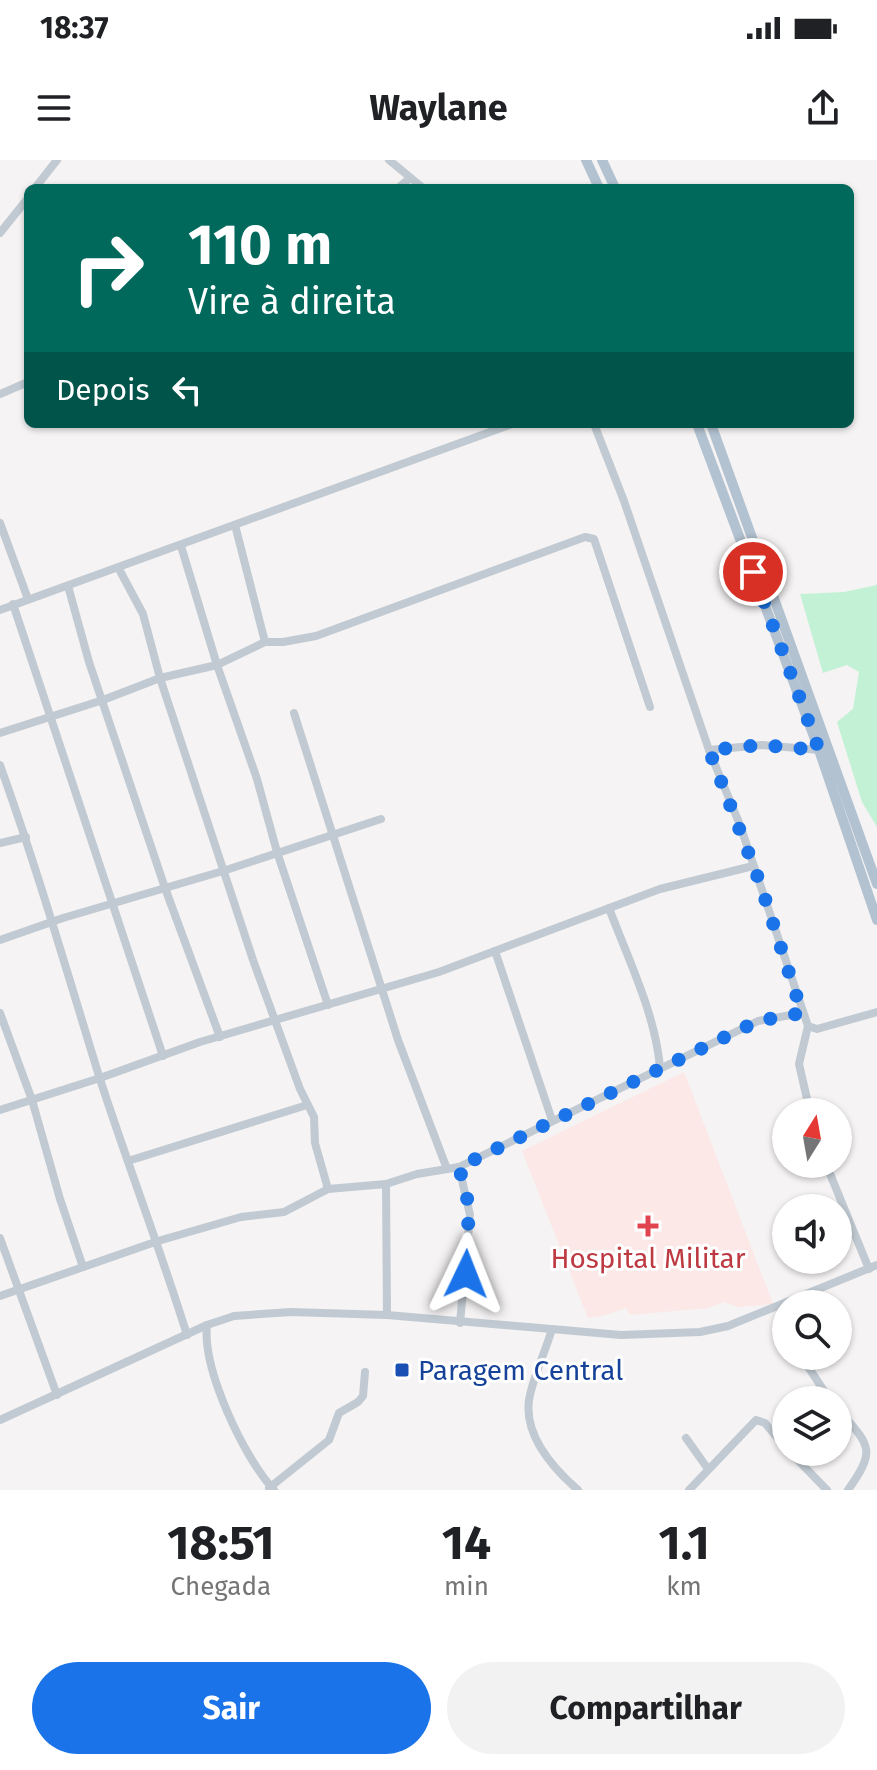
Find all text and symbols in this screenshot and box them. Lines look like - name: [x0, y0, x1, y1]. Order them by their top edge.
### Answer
- text: 18:37: [40, 10, 109, 46]
- icon: menu: [32, 86, 76, 130]
- text: Waylane: [369, 86, 508, 130]
- icon: share: [801, 86, 845, 130]
- text: 110 m: [188, 212, 332, 279]
- icon: right: [56, 216, 160, 320]
- text: Vire à direita: [188, 280, 396, 324]
- icon: left: [165, 368, 209, 412]
- text: Depois: [56, 372, 149, 408]
- pin: [719, 538, 787, 606]
- icon: arrive: [731, 550, 775, 594]
- north arrow: [772, 1098, 852, 1178]
- map controls: [772, 1098, 852, 1466]
- button: sound: [772, 1194, 852, 1274]
- marker: Hospital Militar: [637, 1215, 659, 1237]
- position arrow: [424, 1232, 508, 1316]
- place label: Hospital Militar: [550, 1242, 746, 1275]
- button: search: [772, 1290, 852, 1370]
- place label: Paragem Central: [418, 1354, 623, 1387]
- marker: Paragem Central: [393, 1361, 411, 1379]
- button: layers: [772, 1386, 852, 1466]
- text: 18:51: [167, 1514, 275, 1572]
- text: 14: [442, 1514, 491, 1572]
- text: 1.1: [658, 1514, 710, 1572]
- text: Chegada: [171, 1571, 271, 1602]
- text: min: [444, 1571, 489, 1602]
- text: km: [666, 1571, 702, 1602]
- button: Sair: [32, 1662, 431, 1754]
- button: Compartilhar: [447, 1662, 845, 1754]

